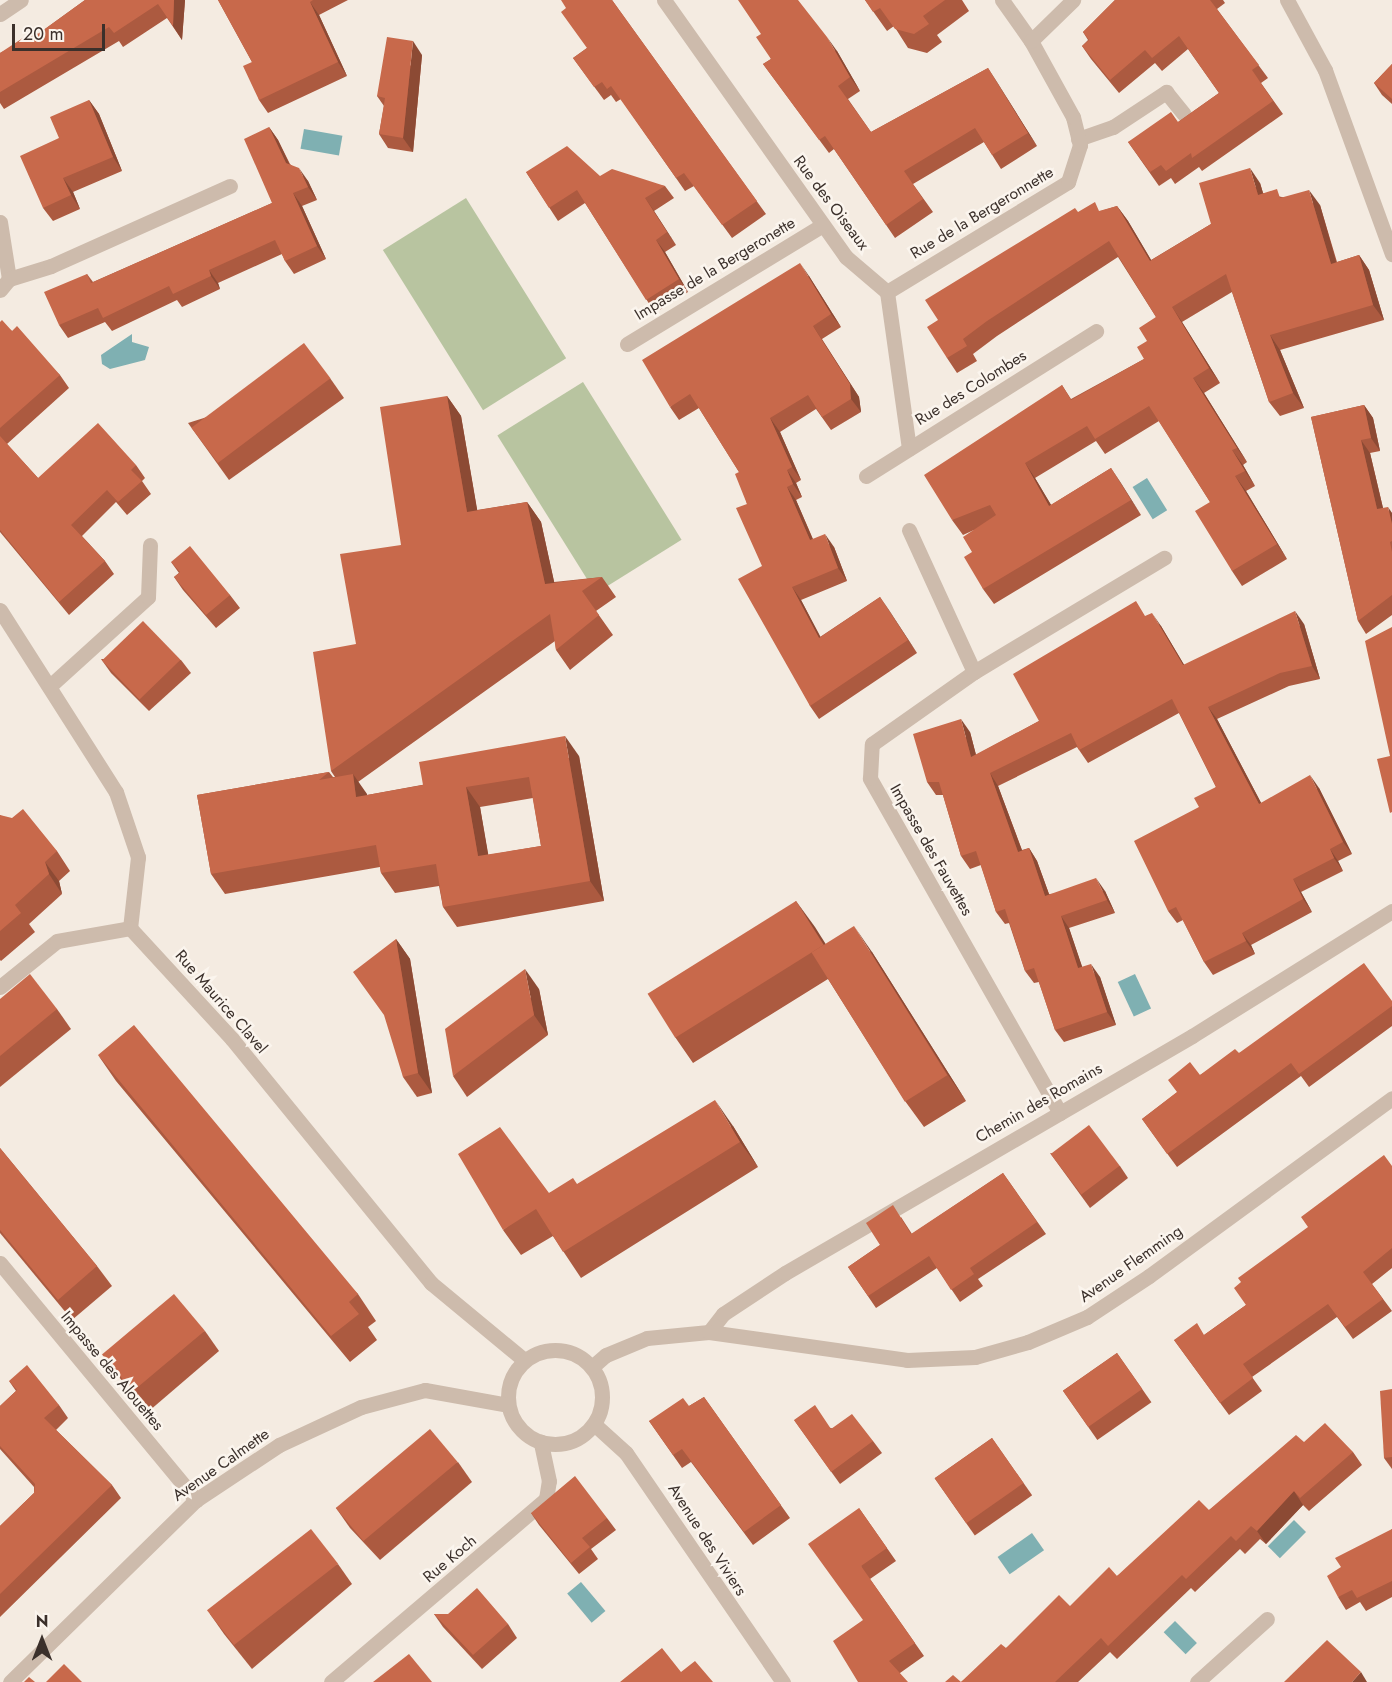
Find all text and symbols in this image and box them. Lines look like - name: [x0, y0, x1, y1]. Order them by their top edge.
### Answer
- scale bar: [15, 12, 108, 50]
- text: 20 m: [23, 21, 63, 47]
- street label: Rue des Oiseaux: [789, 152, 873, 254]
- street label: Rue de la Bergeronnette: [907, 163, 1057, 263]
- street label: Impasse de la Bergeronette: [631, 213, 799, 325]
- street label: Rue des Colombes: [912, 346, 1030, 430]
- street label: Impasse des Fauvettes: [885, 781, 977, 919]
- street label: Rue Maurice Clavel: [171, 946, 271, 1058]
- street label: Chemin des Romains: [972, 1059, 1106, 1147]
- street label: Avenue Flemming: [1076, 1221, 1186, 1307]
- street label: Impasse des Alouettes: [57, 1307, 167, 1435]
- street label: Avenue Calmette: [169, 1425, 273, 1505]
- street label: Avenue des Viviers: [664, 1481, 750, 1599]
- street label: Rue Koch: [419, 1531, 481, 1587]
- north arrow: [12, 1610, 72, 1670]
- text: N: [36, 1610, 48, 1633]

